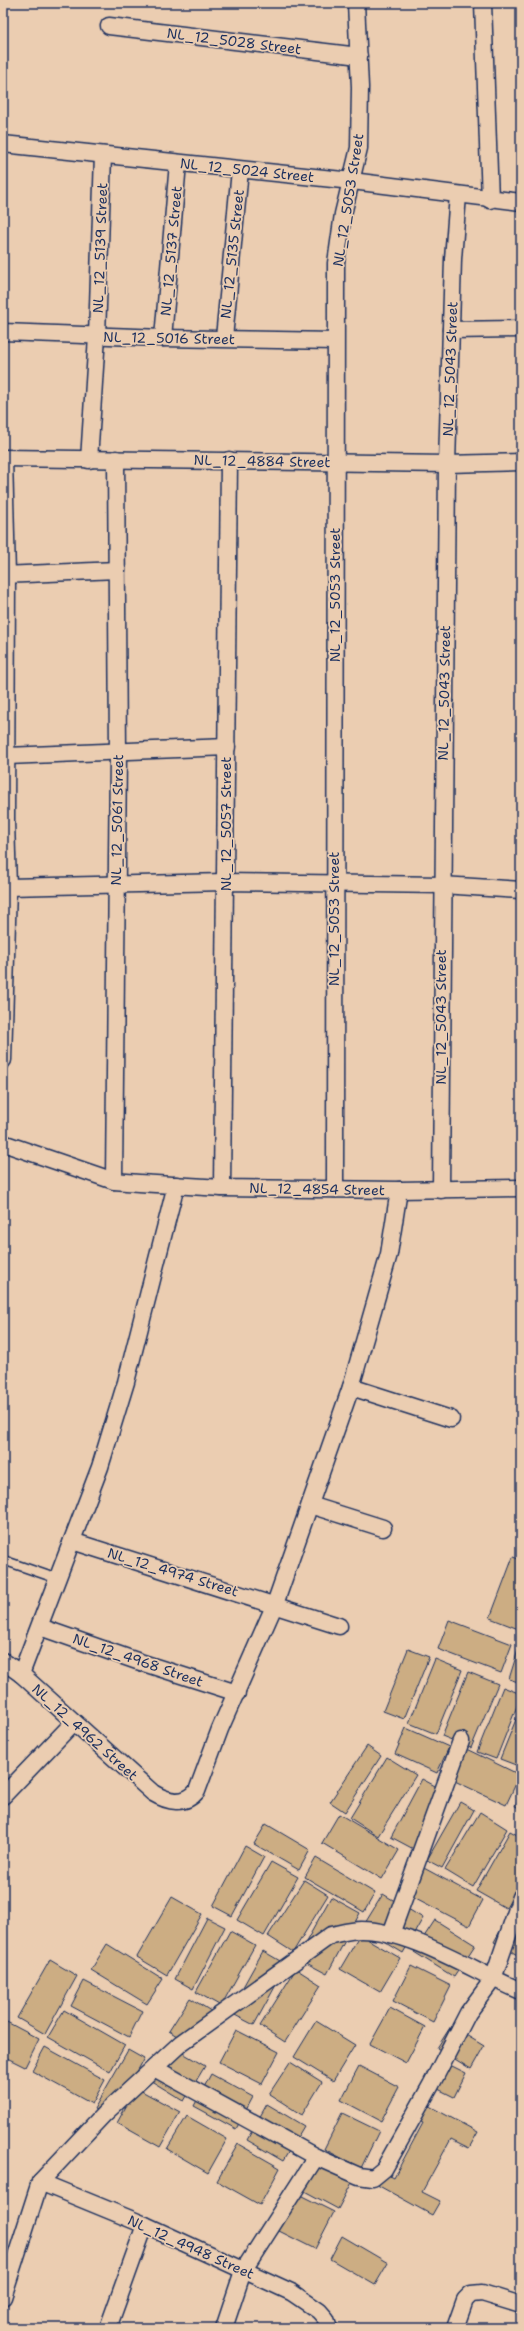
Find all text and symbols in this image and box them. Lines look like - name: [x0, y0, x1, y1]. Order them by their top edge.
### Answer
- street label: NL_12_5028 Street: [166, 24, 302, 58]
- street label: NL_12_5053 Street: [329, 132, 367, 268]
- street label: NL_12_5024 Street: [179, 154, 315, 186]
- street label: NL_12_5139 Street: [89, 182, 111, 314]
- street label: NL_12_5137 Street: [156, 185, 186, 317]
- street label: NL_12_5135 Street: [216, 188, 248, 320]
- street label: NL_12_5043 Street: [439, 301, 461, 437]
- street label: NL_12_5016 Street: [103, 328, 235, 348]
- street label: NL_12_4884 Street: [193, 451, 331, 471]
- street label: NL_12_5053 Street: [326, 528, 344, 662]
- street label: NL_12_5043 Street: [434, 625, 454, 761]
- street label: NL_12_5061 Street: [107, 754, 127, 886]
- street label: NL_12_5057 Street: [217, 757, 235, 891]
- street label: NL_12_5053 Street: [325, 852, 343, 986]
- street label: NL_12_5043 Street: [432, 949, 450, 1085]
- street label: NL_12_4854 Street: [249, 1179, 385, 1199]
- street label: NL_12_4974 Street: [105, 1544, 241, 1600]
- street label: NL_12_4968 Street: [71, 1629, 205, 1691]
- street label: NL_12_4962 Street: [28, 1680, 142, 1784]
- street label: NL_12_4948 Street: [125, 2211, 257, 2283]

